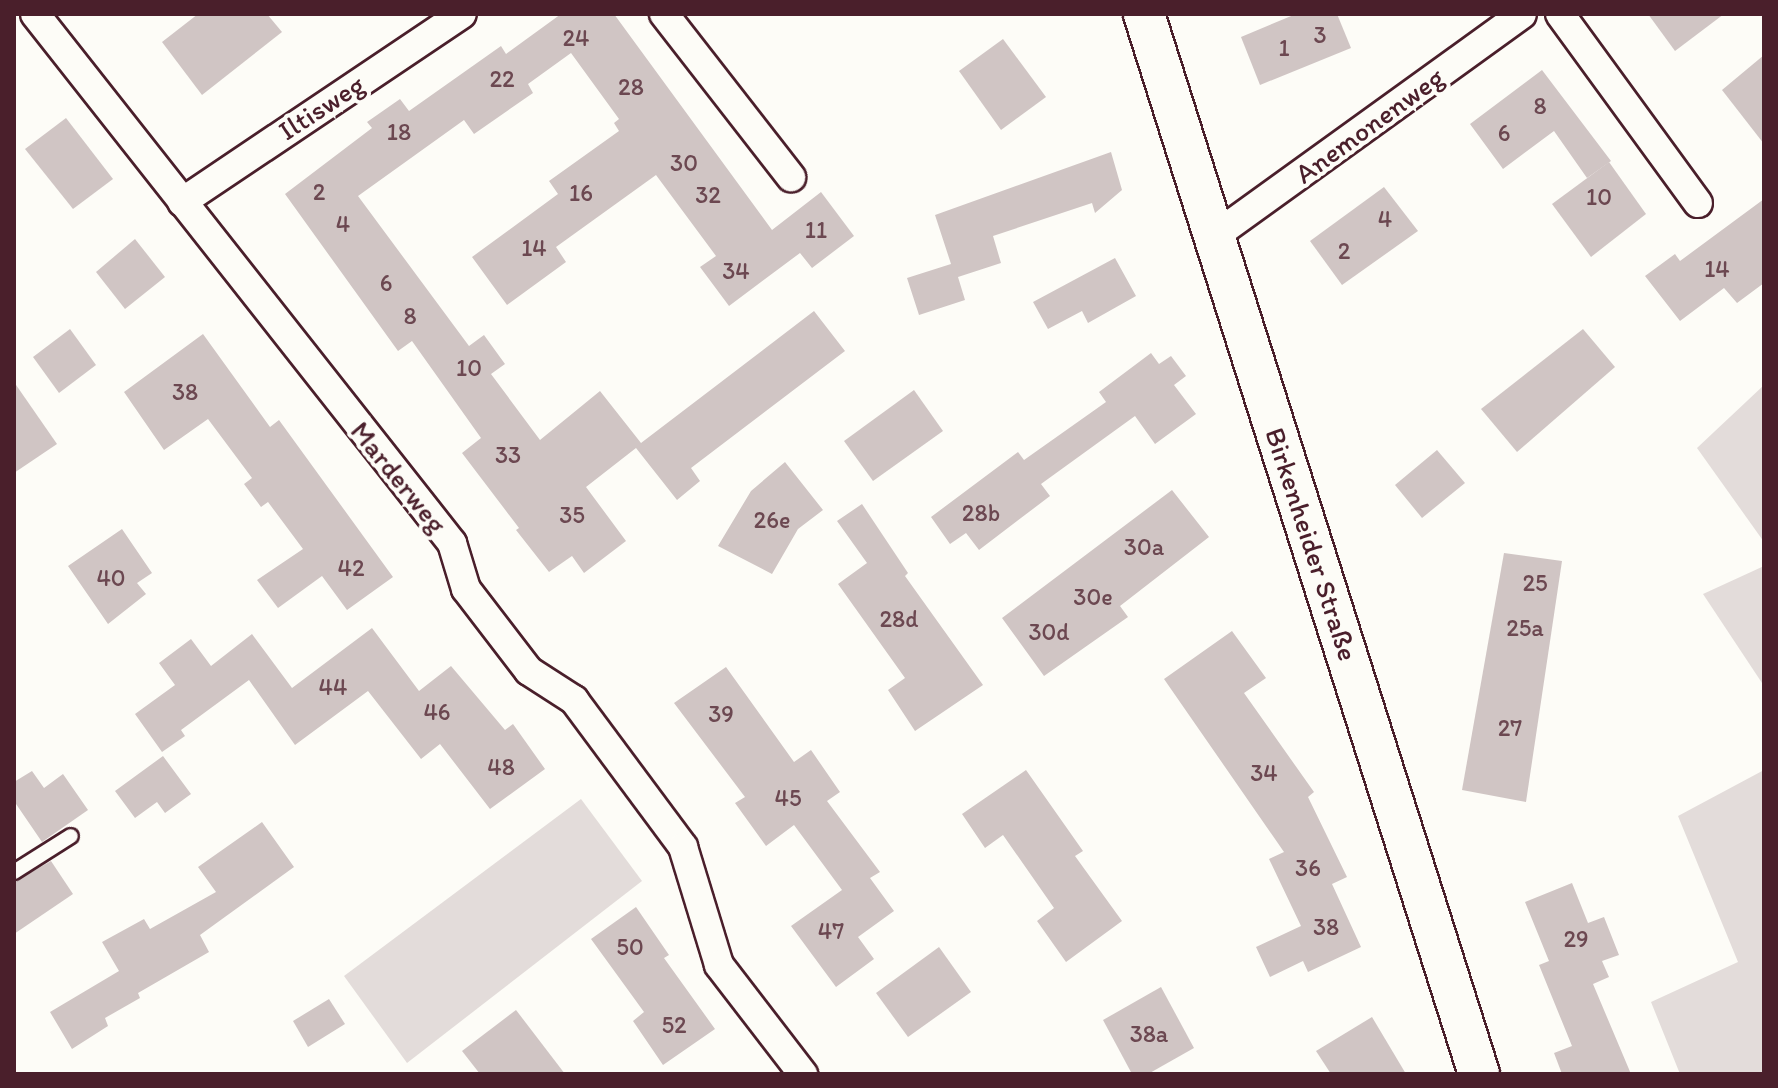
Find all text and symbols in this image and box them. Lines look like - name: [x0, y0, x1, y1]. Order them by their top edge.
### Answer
- house number: 3: [1313, 21, 1327, 49]
- house number: 24: [562, 24, 590, 52]
- house number: 1: [1278, 34, 1290, 62]
- street label: Anemonenweg: [1288, 60, 1450, 190]
- house number: 22: [489, 65, 515, 93]
- street label: Iltisweg: [272, 67, 370, 147]
- house number: 28: [618, 73, 644, 101]
- house number: 8: [1533, 92, 1547, 120]
- house number: 18: [387, 118, 411, 146]
- house number: 6: [1498, 119, 1510, 147]
- house number: 30: [670, 149, 698, 177]
- house number: 2: [313, 178, 325, 206]
- house number: 16: [569, 179, 593, 207]
- house number: 32: [695, 181, 721, 209]
- house number: 10: [1586, 183, 1612, 211]
- house number: 4: [1378, 205, 1392, 233]
- house number: 4: [336, 210, 350, 238]
- house number: 11: [805, 216, 827, 244]
- house number: 14: [521, 234, 547, 262]
- house number: 2: [1338, 237, 1350, 265]
- house number: 14: [1704, 255, 1730, 283]
- house number: 34: [722, 257, 750, 285]
- house number: 6: [380, 269, 392, 297]
- house number: 8: [403, 302, 417, 330]
- house number: 10: [456, 354, 482, 382]
- house number: 38: [172, 378, 198, 406]
- street label: Marderweg: [344, 414, 454, 540]
- street label: Birkenheider Straße: [1258, 423, 1366, 665]
- house number: 33: [495, 441, 521, 469]
- house number: 28b: [962, 499, 1000, 527]
- house number: 35: [559, 501, 585, 529]
- house number: 26e: [754, 506, 790, 534]
- house number: 30a: [1124, 533, 1164, 561]
- house number: 42: [337, 554, 365, 582]
- house number: 40: [96, 564, 126, 592]
- house number: 25: [1522, 569, 1548, 597]
- house number: 30e: [1073, 583, 1113, 611]
- house number: 28d: [879, 605, 919, 633]
- house number: 25a: [1506, 614, 1544, 642]
- house number: 30d: [1028, 618, 1070, 646]
- house number: 44: [319, 673, 347, 701]
- house number: 46: [423, 698, 451, 726]
- house number: 39: [708, 700, 734, 728]
- house number: 27: [1498, 714, 1522, 742]
- house number: 48: [487, 753, 515, 781]
- house number: 34: [1250, 759, 1278, 787]
- house number: 45: [774, 784, 802, 812]
- house number: 36: [1295, 854, 1321, 882]
- house number: 38: [1313, 913, 1339, 941]
- house number: 47: [818, 917, 844, 945]
- house number: 29: [1563, 925, 1589, 953]
- house number: 50: [616, 933, 644, 961]
- house number: 52: [661, 1011, 687, 1039]
- house number: 38a: [1130, 1020, 1168, 1048]

